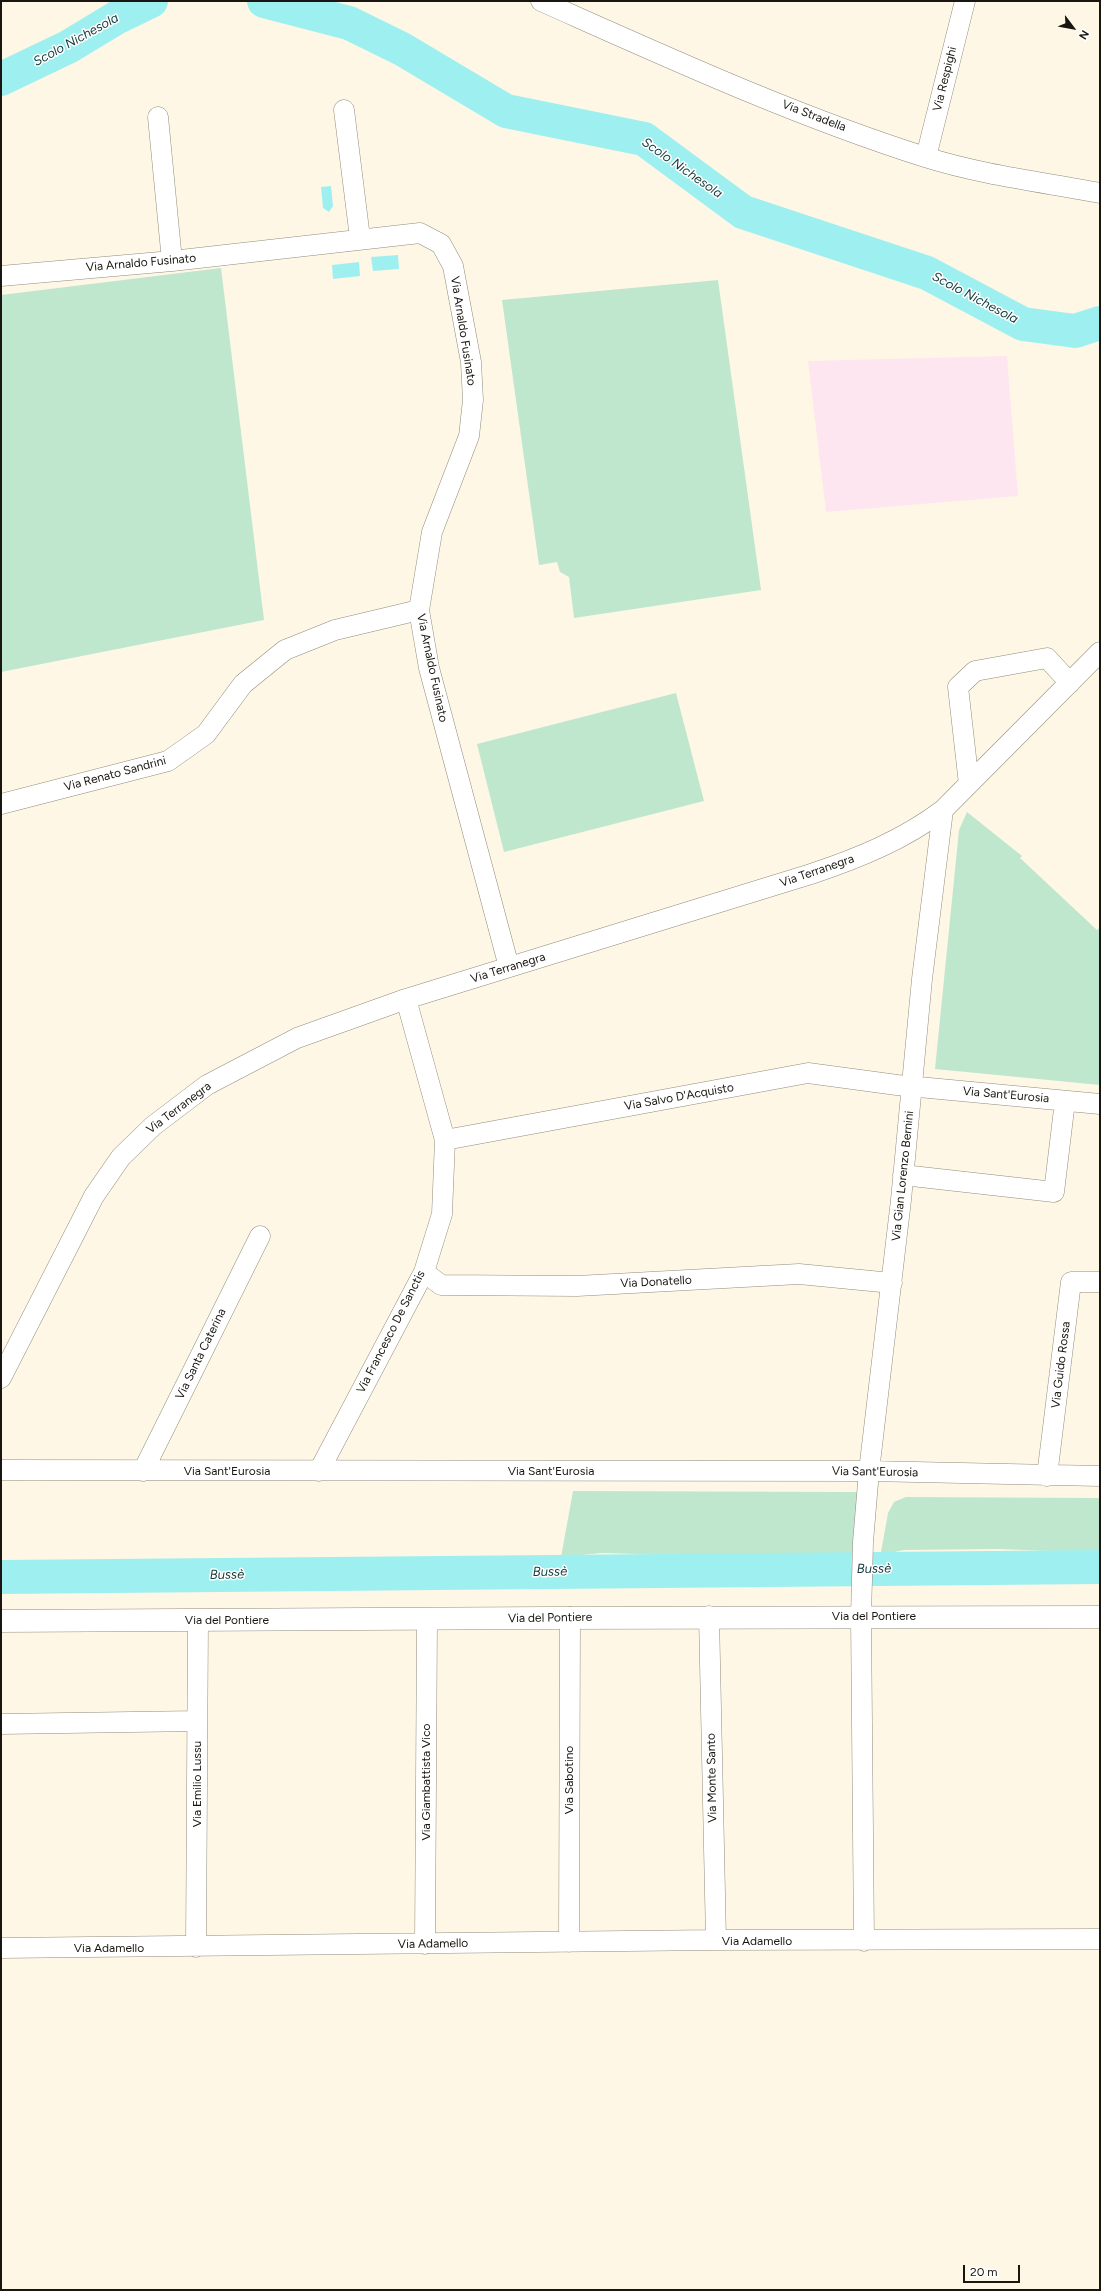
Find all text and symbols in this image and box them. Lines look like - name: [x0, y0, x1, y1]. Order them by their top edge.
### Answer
- north arrow: [1053, 8, 1093, 48]
- water label: Scolo Nichesola: [31, 10, 121, 70]
- text: N: [1076, 28, 1091, 42]
- street label: Via Respighi: [930, 45, 960, 113]
- street label: Via Stradella: [780, 97, 848, 135]
- water label: Scolo Nichesola: [639, 134, 725, 202]
- street label: Via Arnaldo Fusinato: [85, 251, 197, 275]
- water label: Scolo Nichesola: [929, 269, 1021, 327]
- street label: Via Arnaldo Fusinato: [447, 275, 479, 387]
- street label: Via Arnaldo Fusinato: [413, 612, 451, 724]
- street label: Via Renato Sandrini: [62, 753, 168, 795]
- street label: Via Terranegra: [778, 852, 856, 890]
- street label: Via Terranegra: [469, 950, 547, 986]
- street label: Via Terranegra: [144, 1079, 214, 1137]
- street label: Via Salvo D'Acquisto: [623, 1080, 735, 1114]
- street label: Via Sant'Eurosia: [962, 1084, 1050, 1106]
- street label: Via Gian Lorenzo Bernini: [889, 1110, 917, 1242]
- street label: Via Francesco De Sanctis: [354, 1268, 428, 1396]
- street label: Via Donatello: [620, 1273, 692, 1291]
- street label: Via Santa Caterina: [173, 1306, 229, 1402]
- street label: Via Guido Rossa: [1049, 1321, 1073, 1409]
- street label: Via Sant'Eurosia: [184, 1464, 270, 1478]
- street label: Via Sant'Eurosia: [508, 1464, 594, 1478]
- street label: Via Sant'Eurosia: [832, 1464, 918, 1480]
- water label: Bussè: [857, 1561, 891, 1577]
- water label: Bussè: [533, 1564, 567, 1580]
- water label: Bussè: [210, 1567, 244, 1583]
- street label: Via del Pontiere: [832, 1609, 916, 1623]
- street label: Via del Pontiere: [508, 1610, 592, 1626]
- street label: Via del Pontiere: [185, 1613, 269, 1627]
- street label: Via Giambattista Vico: [419, 1723, 433, 1841]
- street label: Via Monte Santo: [704, 1733, 720, 1823]
- street label: Via Emilio Lussu: [190, 1741, 204, 1827]
- street label: Via Sabotino: [562, 1746, 576, 1814]
- street label: Via Adamello: [722, 1934, 792, 1948]
- street label: Via Adamello: [398, 1936, 468, 1952]
- street label: Via Adamello: [74, 1941, 144, 1955]
- scale bar: [965, 2257, 1022, 2283]
- text: 20 m: [970, 2265, 998, 2279]

